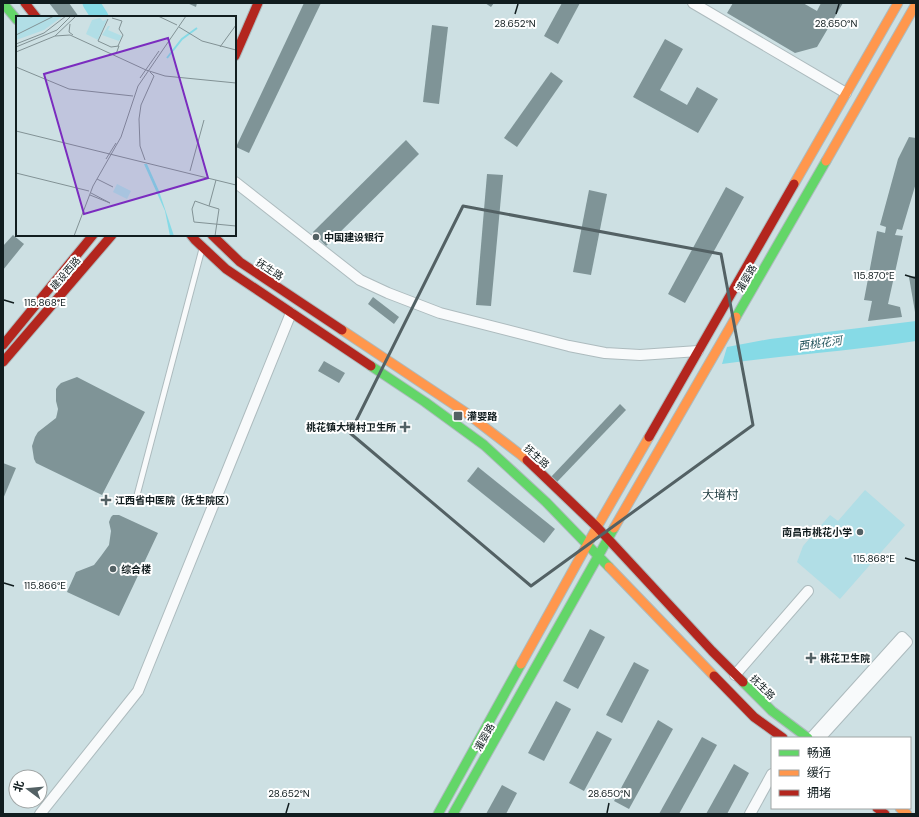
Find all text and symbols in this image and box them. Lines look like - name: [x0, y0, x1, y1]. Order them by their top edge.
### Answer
- inset map: [16, 16, 236, 236]
- text: 28.652°N: [494, 17, 536, 30]
- text: 28.650°N: [815, 17, 857, 30]
- place label: 中国建设银行: [324, 231, 384, 244]
- marker: 中国建设银行: [311, 232, 321, 242]
- street label: 建设西路: [47, 254, 83, 293]
- street label: 抚生路: [254, 256, 286, 283]
- street label: 灌婴路: [733, 262, 760, 294]
- text: 115.870°E: [853, 269, 895, 282]
- text: 115.868°E: [24, 296, 66, 309]
- water label: 西桃花河: [797, 333, 845, 353]
- marker: 灌婴路: [452, 410, 464, 422]
- place label: 灌婴路: [467, 410, 498, 423]
- place label: 桃花镇大塉村卫生所: [306, 421, 396, 434]
- marker: 桃花镇大塉村卫生所: [399, 421, 411, 433]
- street label: 抚生路: [521, 442, 552, 471]
- district label: 大塉村: [702, 487, 739, 503]
- marker: 江西省中医院（抚生院区）: [100, 494, 112, 506]
- place label: 江西省中医院（抚生院区）: [115, 494, 235, 507]
- place label: 南昌市桃花小学: [782, 526, 852, 539]
- marker: 南昌市桃花小学: [855, 527, 865, 537]
- text: 115.868°E: [853, 552, 895, 565]
- place label: 综合楼: [121, 563, 151, 576]
- marker: 综合楼: [108, 564, 118, 574]
- text: 115.866°E: [24, 579, 66, 592]
- marker: 桃花卫生院: [805, 652, 817, 664]
- place label: 桃花卫生院: [820, 652, 870, 665]
- street label: 抚生路: [747, 672, 778, 703]
- street label: 灌婴路: [471, 721, 497, 754]
- legend: [771, 737, 911, 809]
- text: 畅通: [807, 745, 831, 761]
- text: 缓行: [807, 765, 831, 781]
- north arrow: [8, 769, 48, 809]
- text: 北: [10, 779, 27, 793]
- text: 拥堵: [807, 785, 831, 801]
- text: 28.652°N: [268, 787, 310, 800]
- text: 28.650°N: [588, 787, 630, 800]

